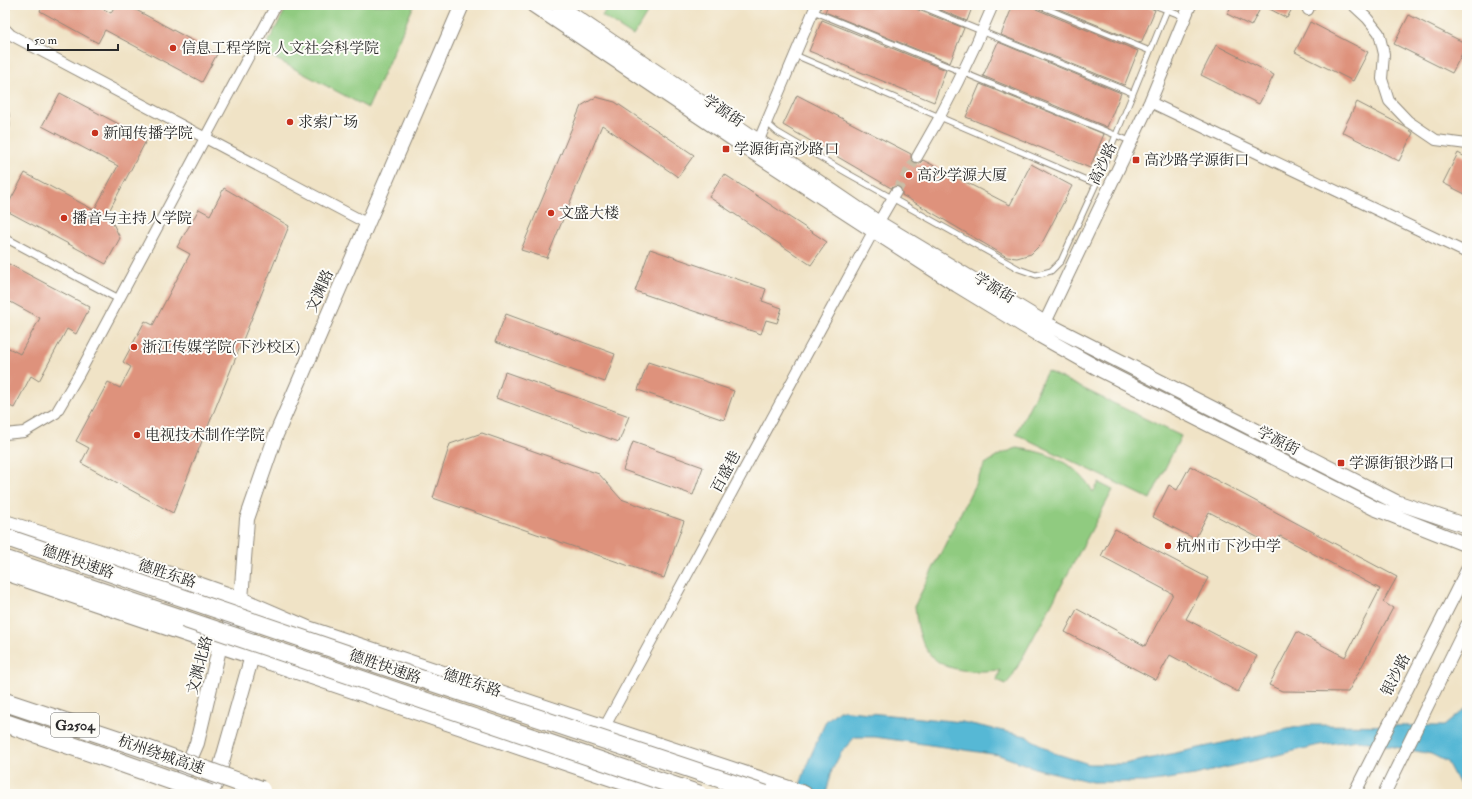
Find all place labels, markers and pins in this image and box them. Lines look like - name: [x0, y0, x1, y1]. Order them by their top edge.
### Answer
- place label: 信息工程学院 人文社会科学院: [181, 39, 379, 58]
- marker: 信息工程学院 人文社会科学院: [168, 43, 178, 53]
- place label: 求索广场: [298, 113, 358, 132]
- marker: 求索广场: [285, 117, 295, 127]
- place label: 新闻传播学院: [103, 124, 193, 143]
- marker: 新闻传播学院: [90, 128, 100, 138]
- place label: 学源街高沙路口: [734, 140, 839, 159]
- marker: 学源街高沙路口: [721, 144, 731, 154]
- place label: 高沙路学源街口: [1144, 151, 1249, 170]
- marker: 高沙路学源街口: [1131, 155, 1141, 165]
- place label: 高沙学源大厦: [917, 166, 1007, 185]
- marker: 高沙学源大厦: [904, 170, 914, 180]
- place label: 文盛大楼: [559, 204, 619, 223]
- marker: 文盛大楼: [546, 208, 556, 218]
- place label: 播音与主持人学院: [72, 209, 192, 228]
- marker: 播音与主持人学院: [59, 213, 69, 223]
- place label: 浙江传媒学院(下沙校区): [142, 338, 300, 357]
- marker: 浙江传媒学院(下沙校区): [129, 342, 139, 352]
- place label: 电视技术制作学院: [145, 426, 265, 445]
- marker: 电视技术制作学院: [132, 430, 142, 440]
- place label: 学源街银沙路口: [1349, 454, 1454, 473]
- marker: 学源街银沙路口: [1336, 458, 1346, 468]
- place label: 杭州市下沙中学: [1176, 537, 1281, 556]
- marker: 杭州市下沙中学: [1163, 541, 1173, 551]

